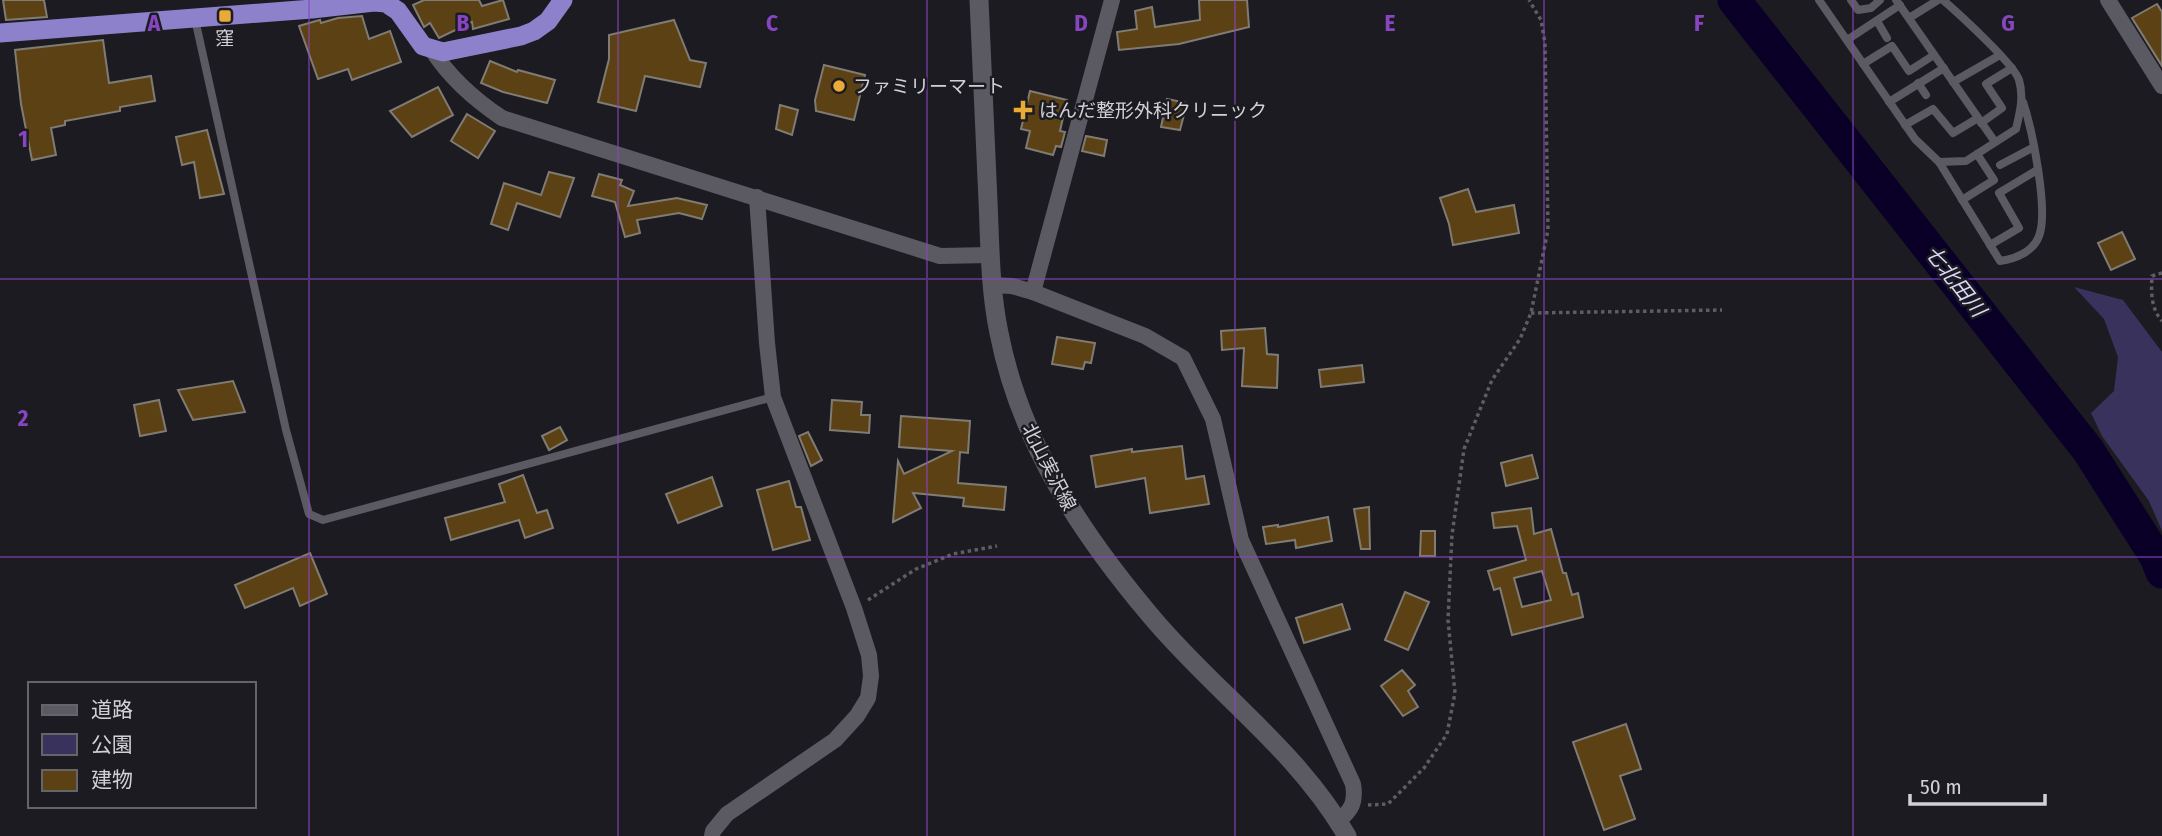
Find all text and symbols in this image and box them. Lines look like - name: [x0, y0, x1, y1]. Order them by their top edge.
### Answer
- marker: 窪: [217, 8, 233, 24]
- text: A: [147, 9, 161, 37]
- text: B: [457, 9, 470, 37]
- text: C: [766, 9, 778, 37]
- text: D: [1074, 9, 1088, 37]
- text: E: [1385, 9, 1396, 37]
- text: F: [1694, 9, 1704, 37]
- text: G: [2001, 9, 2015, 37]
- place label: 窪: [215, 27, 235, 50]
- place label: ファミリーマート: [853, 75, 1005, 98]
- marker: ファミリーマート: [831, 78, 847, 94]
- place label: はんだ整形外科クリニック: [1039, 99, 1267, 122]
- marker: はんだ整形外科クリニック: [1013, 100, 1033, 120]
- text: 1: [18, 125, 28, 153]
- water label: 七北田川: [1919, 240, 1992, 324]
- text: 2: [17, 404, 29, 432]
- street label: 北山実沢線: [1017, 419, 1081, 515]
- legend: [28, 682, 256, 808]
- text: 道路: [91, 697, 133, 723]
- text: 公園: [91, 732, 133, 758]
- scale bar: [1910, 762, 2045, 806]
- text: 建物: [91, 767, 133, 793]
- text: 50 m: [1920, 774, 1962, 800]

